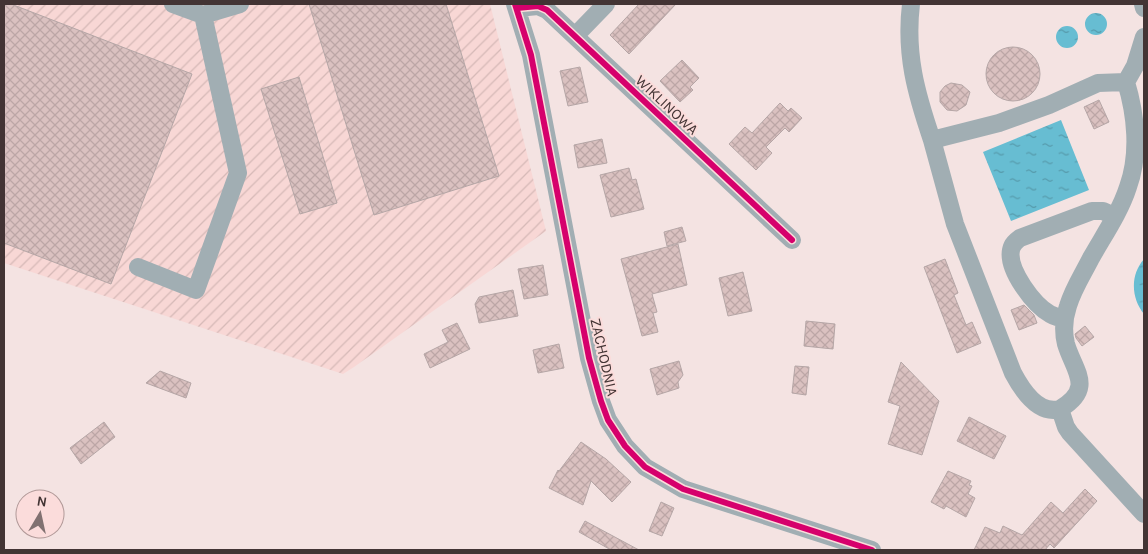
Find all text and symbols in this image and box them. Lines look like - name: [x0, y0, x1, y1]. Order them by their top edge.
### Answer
- street label: WIKLINOWA: [632, 71, 702, 139]
- street label: ZACHODNIA: [586, 316, 622, 398]
- north arrow: [15, 489, 65, 539]
- text: N: [36, 492, 48, 511]

